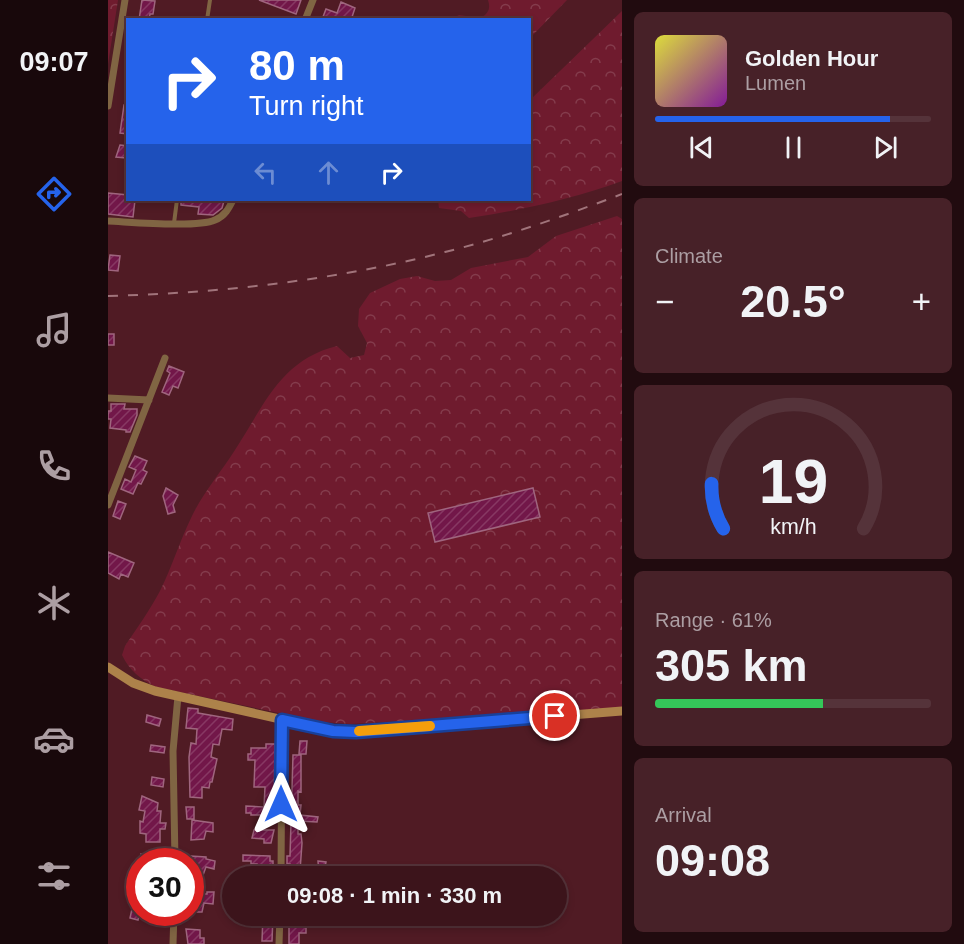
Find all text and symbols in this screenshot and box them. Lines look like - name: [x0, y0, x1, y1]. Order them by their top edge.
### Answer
- icon: right: [150, 42, 228, 120]
- text: 80 m: [249, 42, 345, 89]
- text: Golden Hour: [745, 46, 878, 71]
- text: 09:07: [19, 47, 89, 77]
- text: Lumen: [745, 72, 806, 94]
- text: Turn right: [249, 91, 364, 121]
- icon: previous: [685, 131, 718, 164]
- icon: pause: [777, 131, 810, 164]
- icon: next: [869, 131, 902, 164]
- icon: left: [249, 156, 282, 189]
- icon: ahead: [312, 156, 345, 189]
- icon: right: [375, 156, 408, 189]
- icon: directions: [33, 173, 75, 215]
- text: Climate: [655, 245, 723, 267]
- text: 20.5°: [740, 276, 846, 327]
- text: −: [655, 283, 674, 320]
- text: +: [912, 283, 931, 320]
- icon: music: [33, 309, 75, 351]
- icon: phone: [33, 445, 75, 487]
- text: 19: [758, 447, 828, 516]
- text: km/h: [770, 515, 816, 539]
- icon: climate: [33, 582, 75, 624]
- text: Range · 61%: [655, 609, 772, 631]
- text: 305 km: [655, 640, 808, 691]
- pin: [529, 690, 580, 741]
- icon: arrive: [538, 699, 571, 732]
- icon: car: [33, 718, 75, 760]
- position arrow: [249, 772, 313, 836]
- text: Arrival: [655, 804, 712, 826]
- text: 09:08: [655, 835, 770, 886]
- speed limit sign: 30: [126, 848, 204, 926]
- icon: filters: [33, 855, 75, 897]
- text: 09:08 · 1 min · 330 m: [287, 883, 502, 908]

